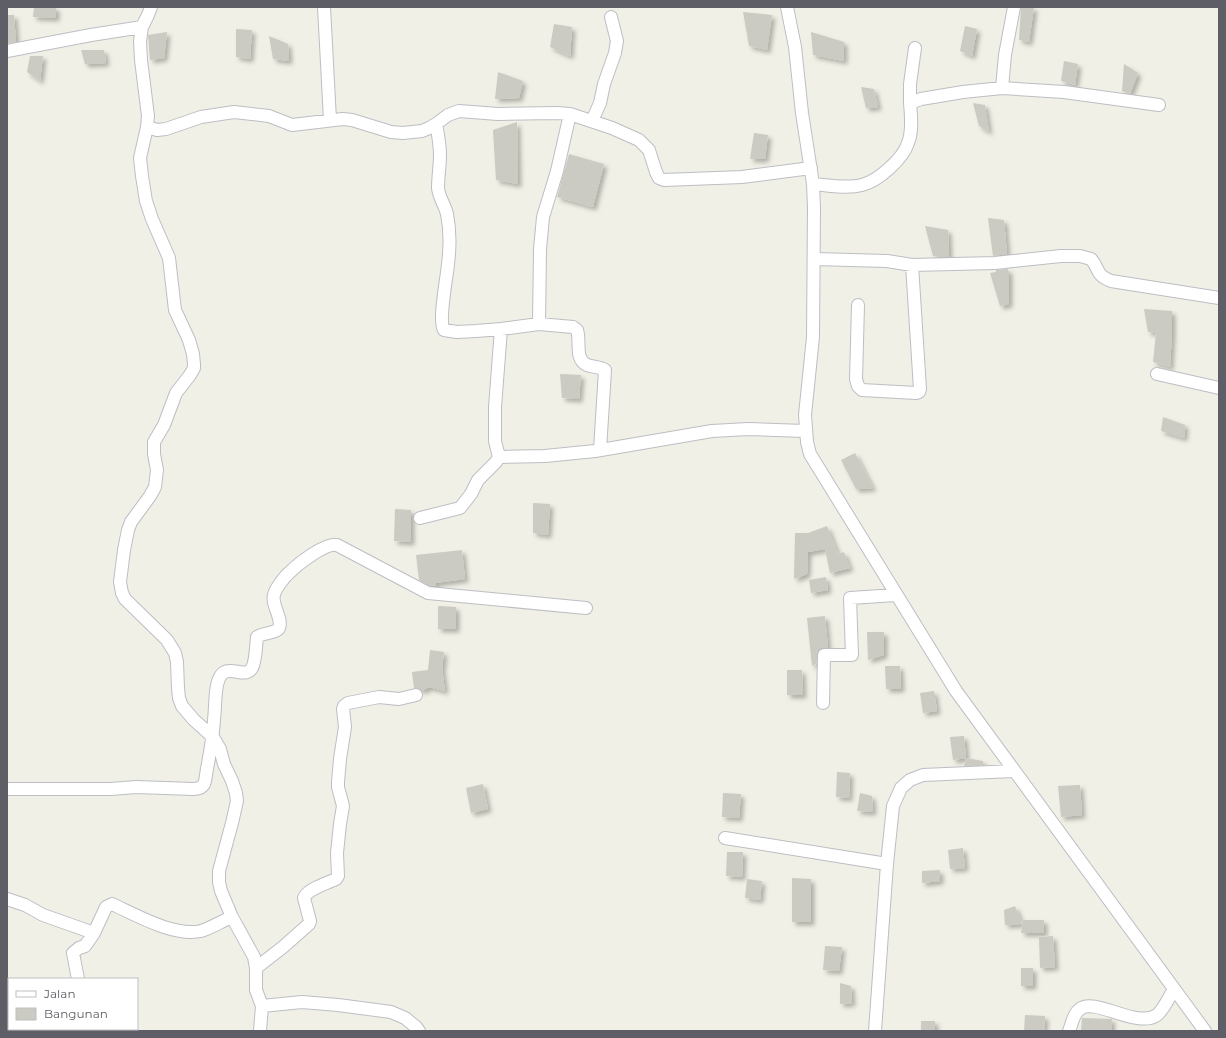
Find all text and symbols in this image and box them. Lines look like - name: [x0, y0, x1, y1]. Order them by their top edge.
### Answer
- legend: [8, 978, 138, 1030]
- text: Jalan: [43, 986, 76, 1001]
- text: Bangunan: [44, 1006, 108, 1021]

